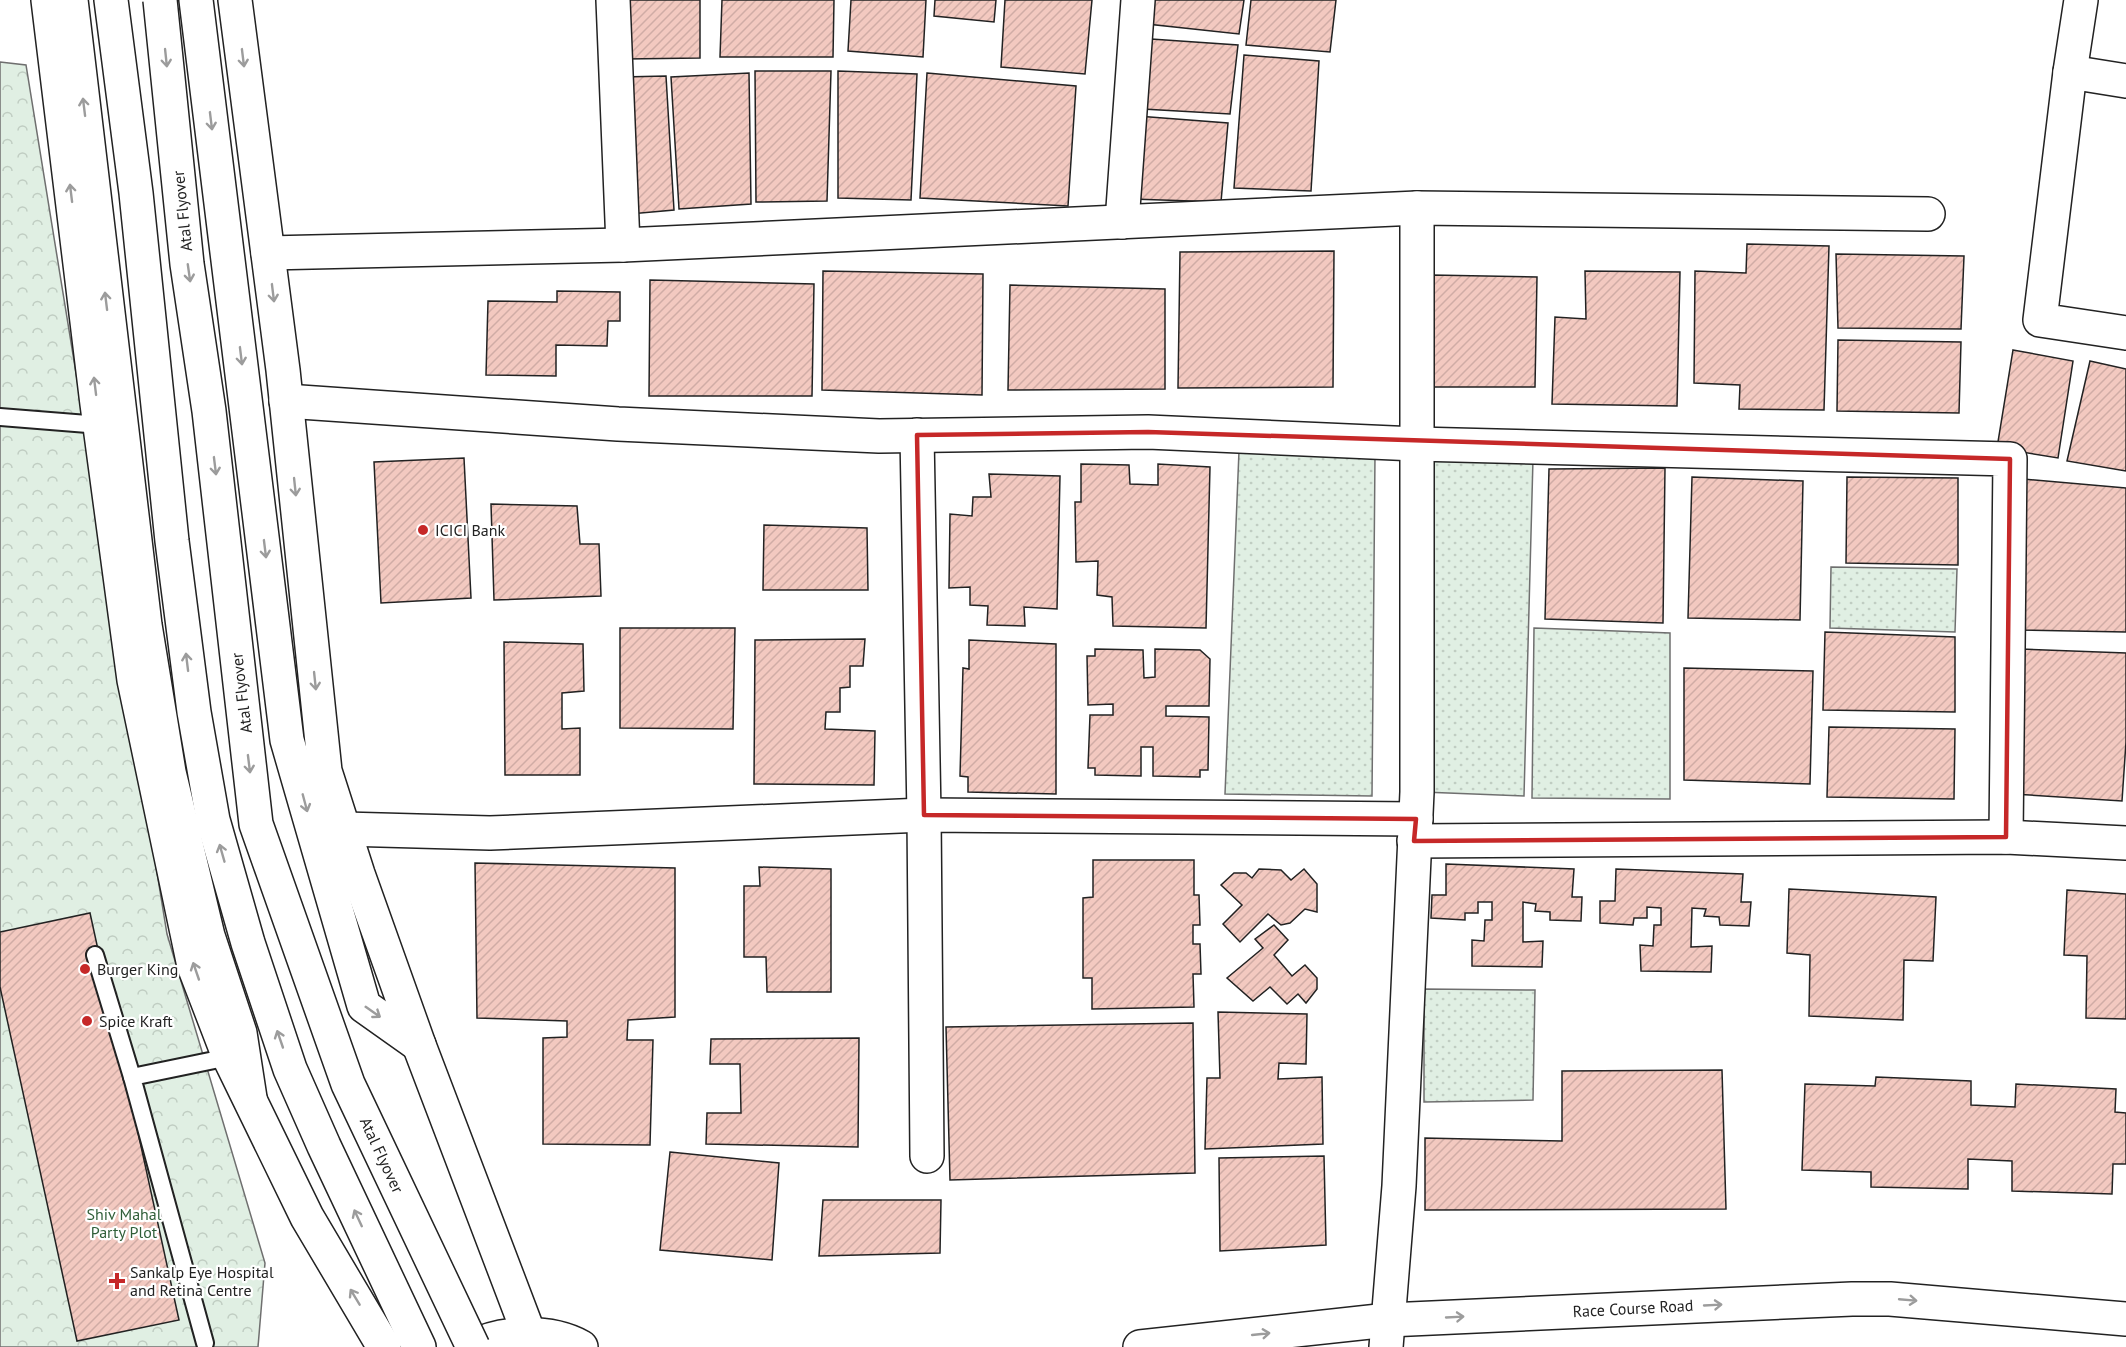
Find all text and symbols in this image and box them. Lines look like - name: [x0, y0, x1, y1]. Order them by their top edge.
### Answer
- one-way arrow: [161, 48, 172, 68]
- one-way arrow: [238, 48, 249, 67]
- one-way arrow: [78, 98, 89, 118]
- one-way arrow: [205, 110, 216, 130]
- street label: Atal Flyover: [168, 169, 196, 252]
- one-way arrow: [65, 183, 76, 203]
- one-way arrow: [183, 263, 194, 282]
- one-way arrow: [268, 283, 279, 302]
- one-way arrow: [101, 292, 112, 311]
- one-way arrow: [235, 345, 246, 365]
- one-way arrow: [89, 377, 100, 397]
- one-way arrow: [210, 456, 221, 476]
- one-way arrow: [290, 476, 301, 496]
- place label: ICICI Bank: [435, 520, 506, 540]
- marker: ICICI Bank: [416, 523, 430, 537]
- one-way arrow: [259, 539, 270, 559]
- street label: Atal Flyover: [226, 651, 256, 734]
- one-way arrow: [182, 652, 193, 672]
- one-way arrow: [310, 670, 321, 690]
- one-way arrow: [244, 754, 255, 774]
- one-way arrow: [300, 794, 311, 813]
- one-way arrow: [216, 844, 227, 863]
- place label: Burger King: [97, 959, 178, 979]
- marker: Burger King: [78, 962, 92, 976]
- one-way arrow: [190, 962, 201, 981]
- one-way arrow: [365, 1006, 381, 1019]
- place label: Spice Kraft: [99, 1011, 173, 1031]
- marker: Spice Kraft: [80, 1014, 94, 1028]
- one-way arrow: [274, 1030, 285, 1049]
- street label: Atal Flyover: [356, 1114, 408, 1196]
- park label: Shiv Mahal Party Plot: [87, 1204, 162, 1242]
- one-way arrow: [351, 1210, 363, 1228]
- place label: Sankalp Eye Hospital and Retina Centre: [130, 1262, 274, 1300]
- marker: Sankalp Eye Hospital and Retina Centre: [108, 1272, 126, 1290]
- one-way arrow: [348, 1289, 360, 1306]
- street label: Race Course Road: [1572, 1295, 1694, 1321]
- one-way arrow: [1897, 1295, 1917, 1306]
- one-way arrow: [1702, 1299, 1722, 1310]
- one-way arrow: [1445, 1311, 1465, 1322]
- one-way arrow: [1250, 1328, 1270, 1339]

